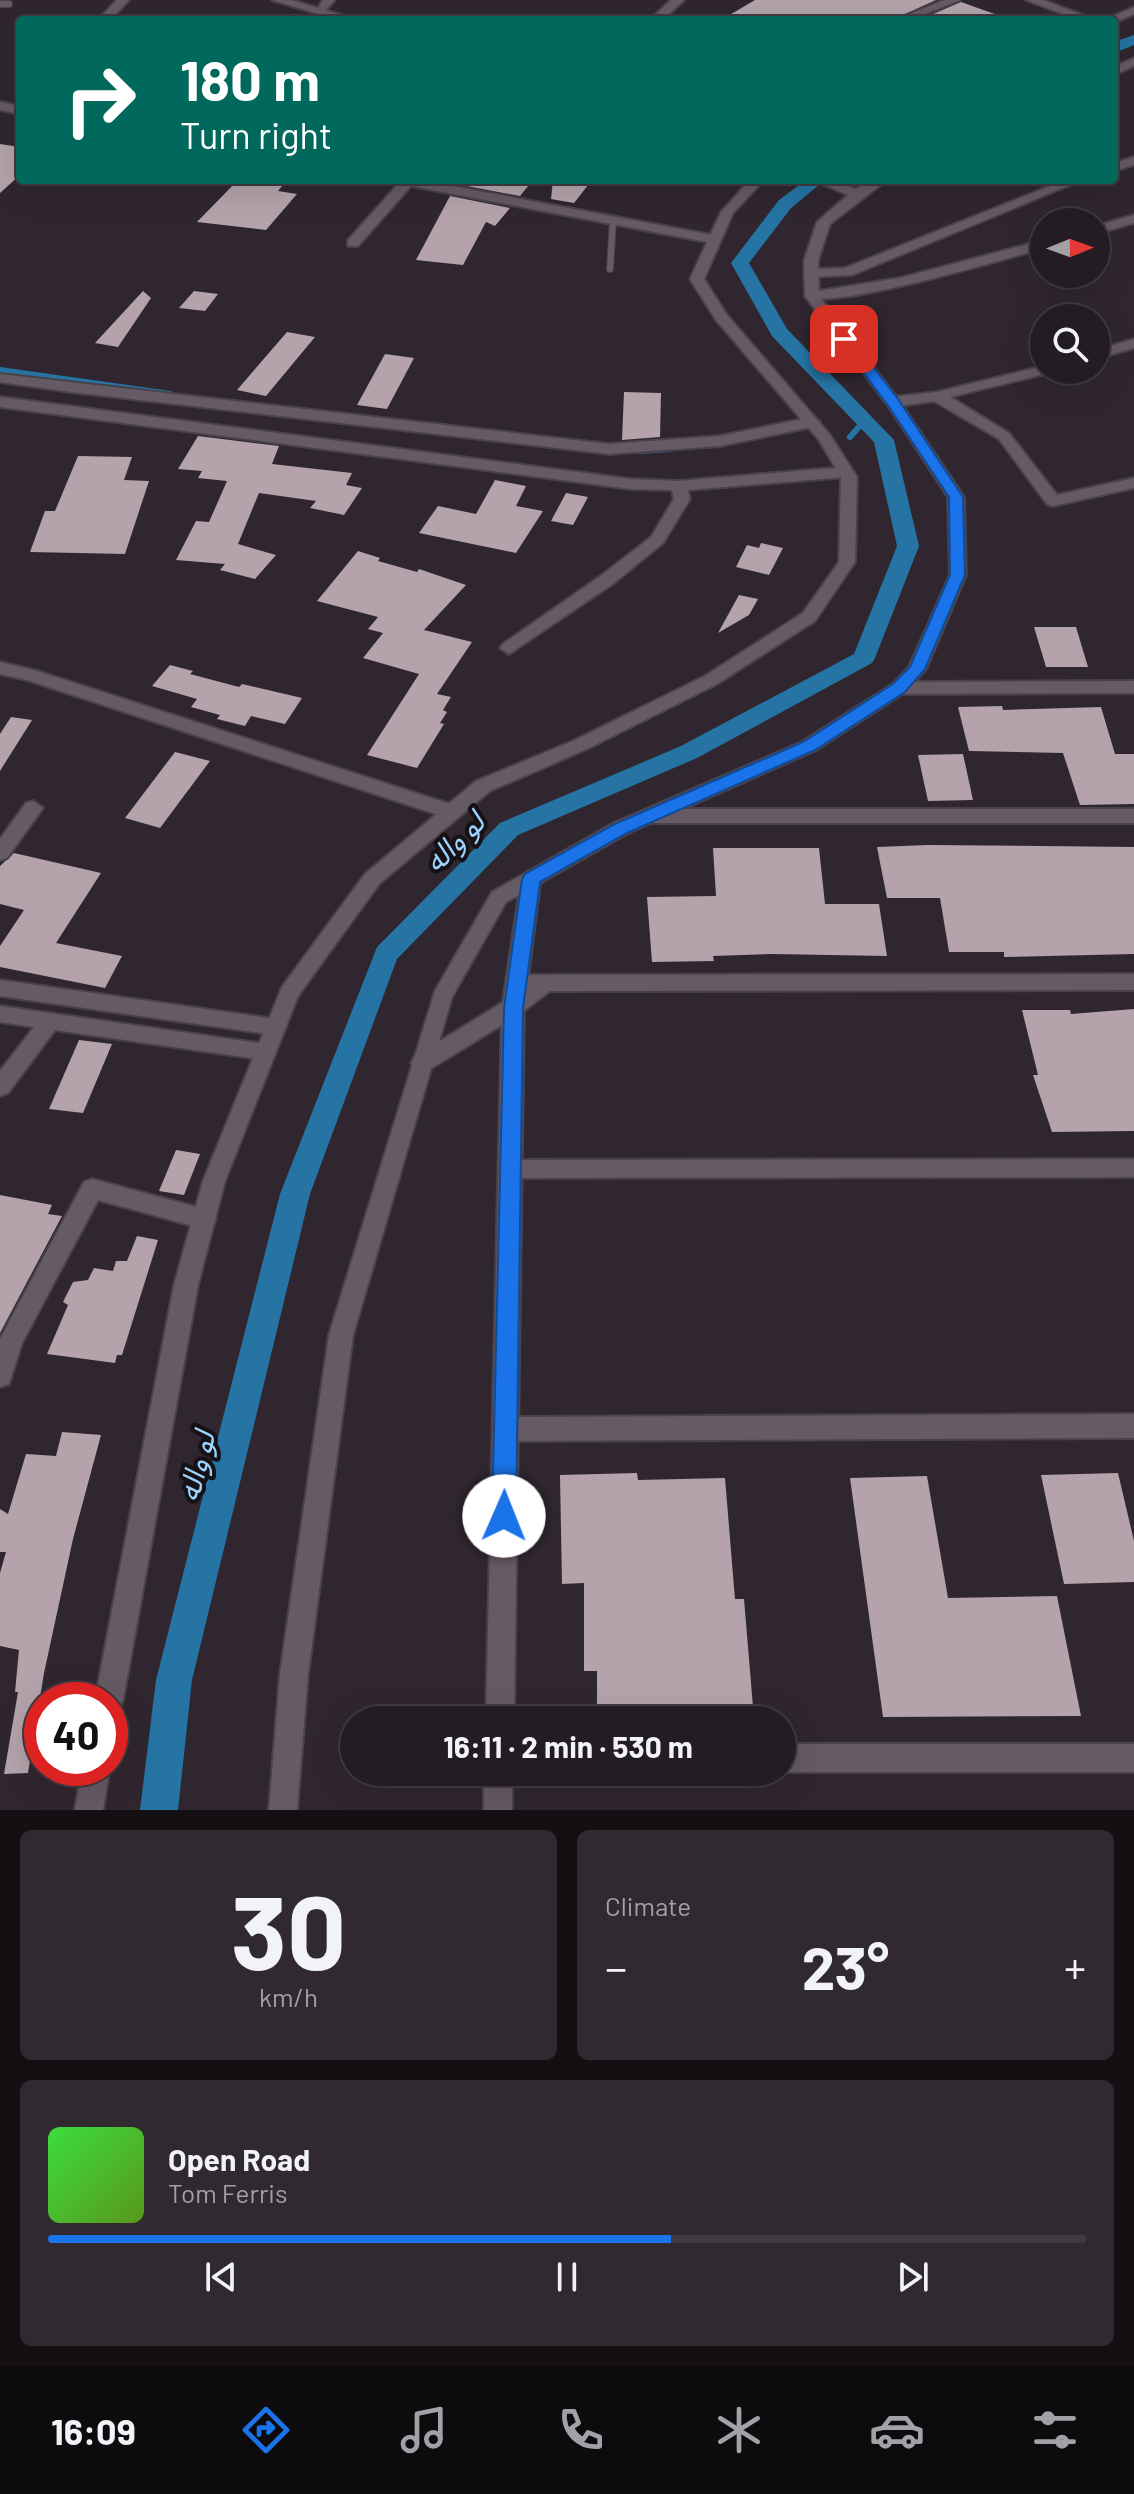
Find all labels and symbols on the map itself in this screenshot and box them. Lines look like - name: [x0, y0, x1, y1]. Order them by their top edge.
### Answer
- north arrow: [1030, 208, 1110, 288]
- pin: [810, 305, 878, 373]
- water label: لو واله: [415, 801, 494, 879]
- water label: لو واله: [169, 1424, 223, 1505]
- position arrow: [462, 1474, 546, 1558]
- speed limit sign: 40: [24, 1682, 128, 1786]

